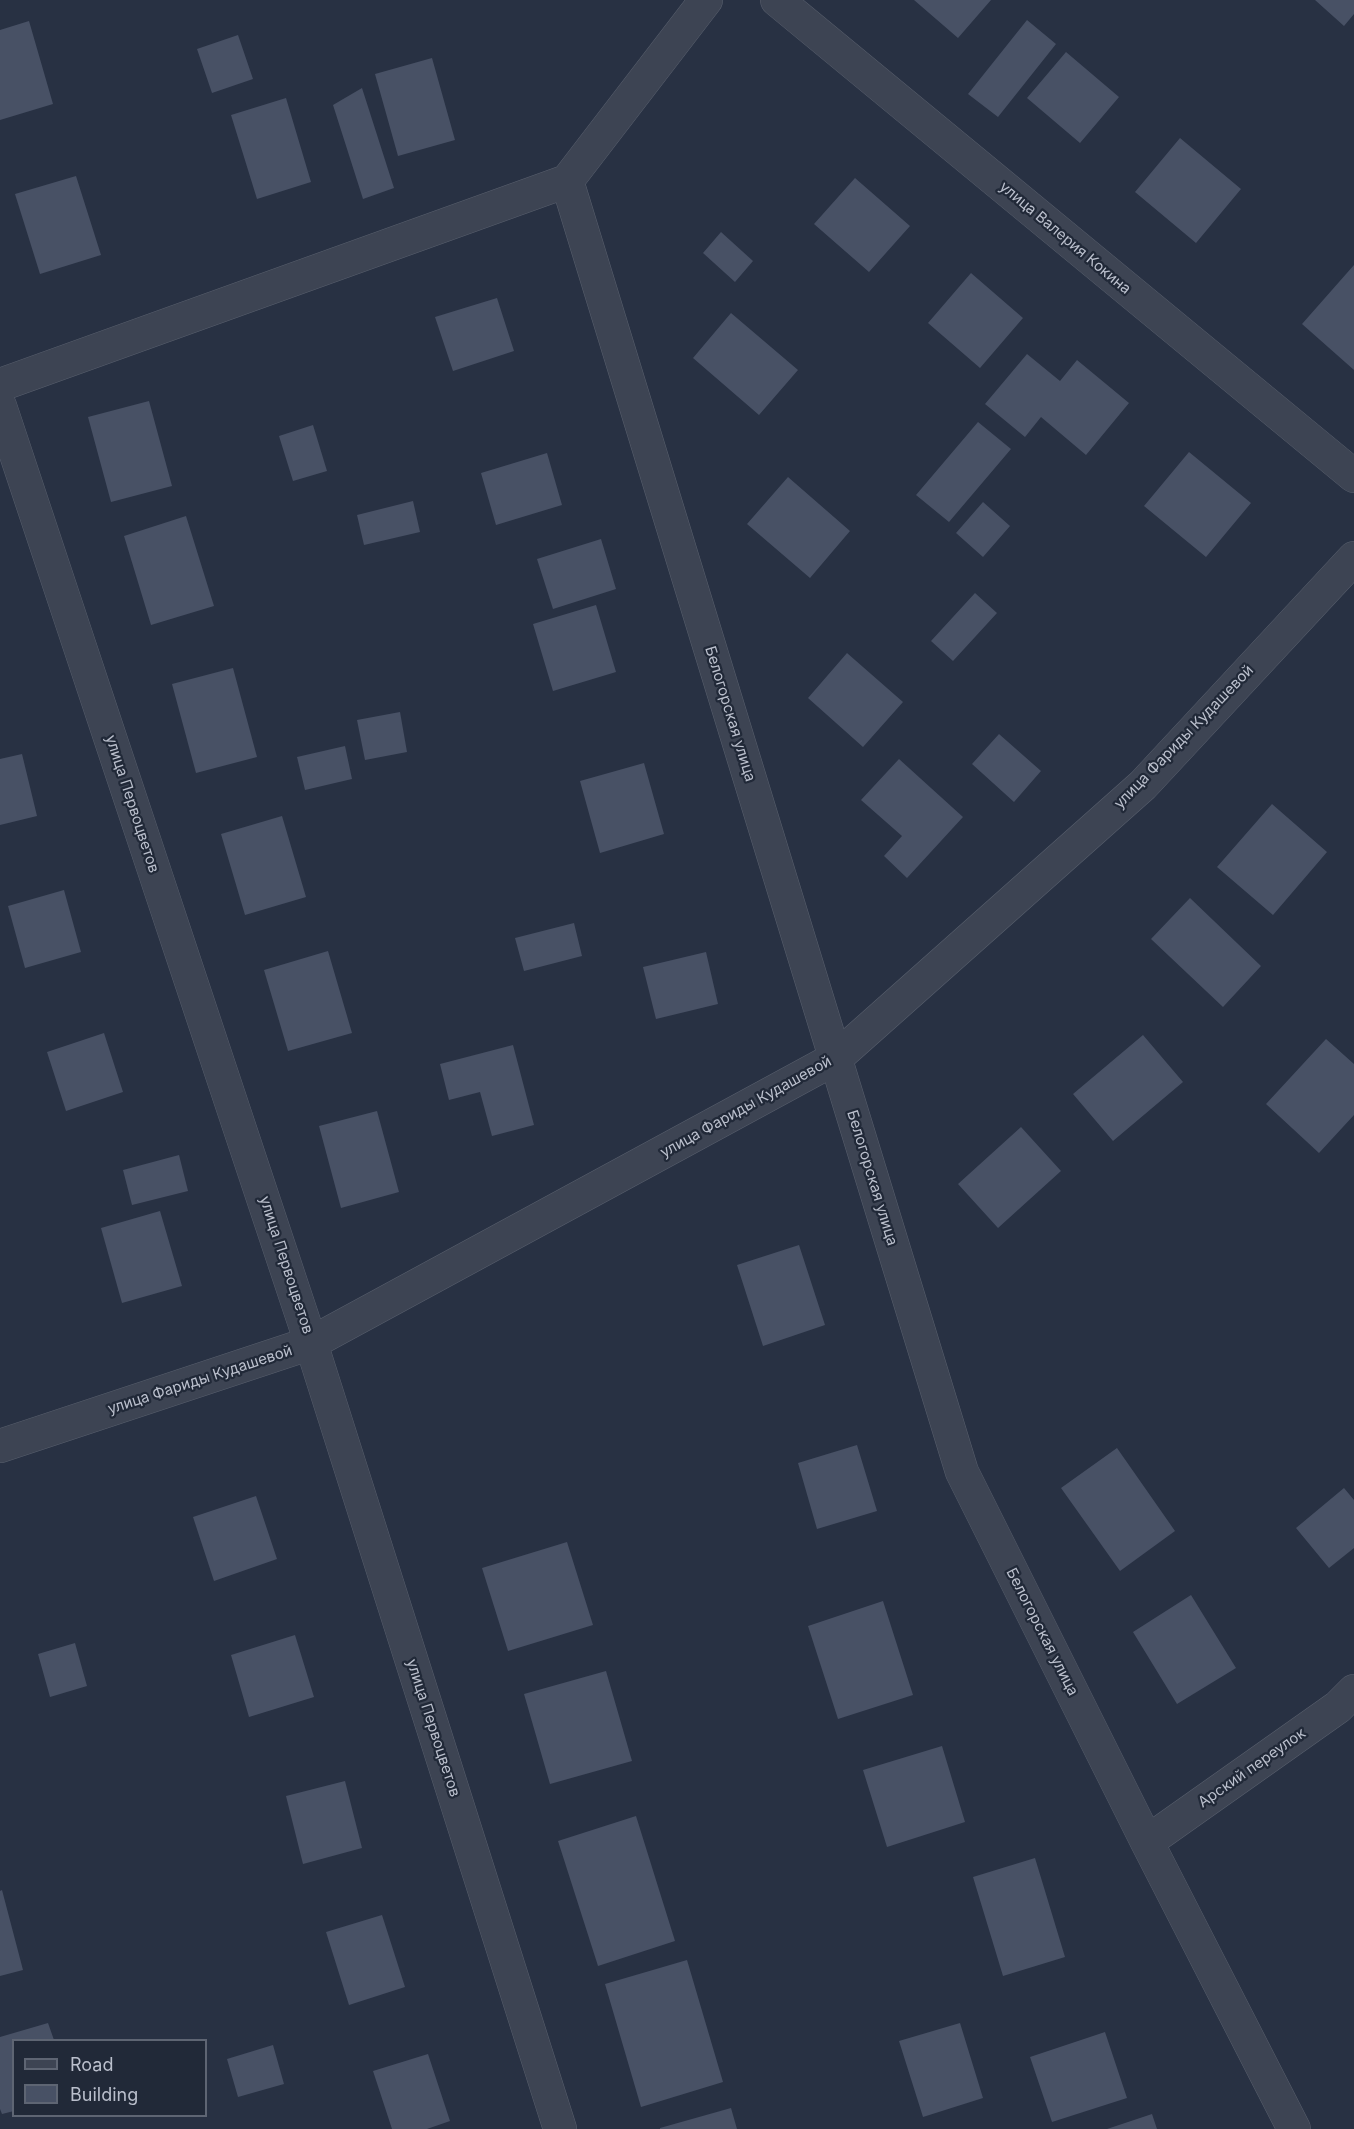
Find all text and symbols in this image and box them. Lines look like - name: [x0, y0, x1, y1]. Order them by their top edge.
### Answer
- street label: улица Валерия Кокина: [996, 178, 1134, 298]
- street label: Белогорская улица: [701, 644, 759, 784]
- street label: улица Фариды Кудашевой: [1111, 661, 1257, 813]
- street label: улица Первоцветов: [101, 733, 163, 875]
- street label: улица Фариды Кудашевой: [657, 1052, 835, 1162]
- street label: Белогорская улица: [843, 1108, 901, 1248]
- street label: улица Первоцветов: [255, 1194, 317, 1336]
- street label: улица Фариды Кудашевой: [105, 1342, 295, 1418]
- street label: Белогорская улица: [1002, 1565, 1082, 1699]
- street label: улица Первоцветов: [402, 1657, 464, 1799]
- street label: Арский переулок: [1195, 1724, 1309, 1812]
- legend: [12, 2039, 207, 2117]
- text: Road: [70, 2054, 113, 2075]
- text: Building: [70, 2084, 138, 2105]

